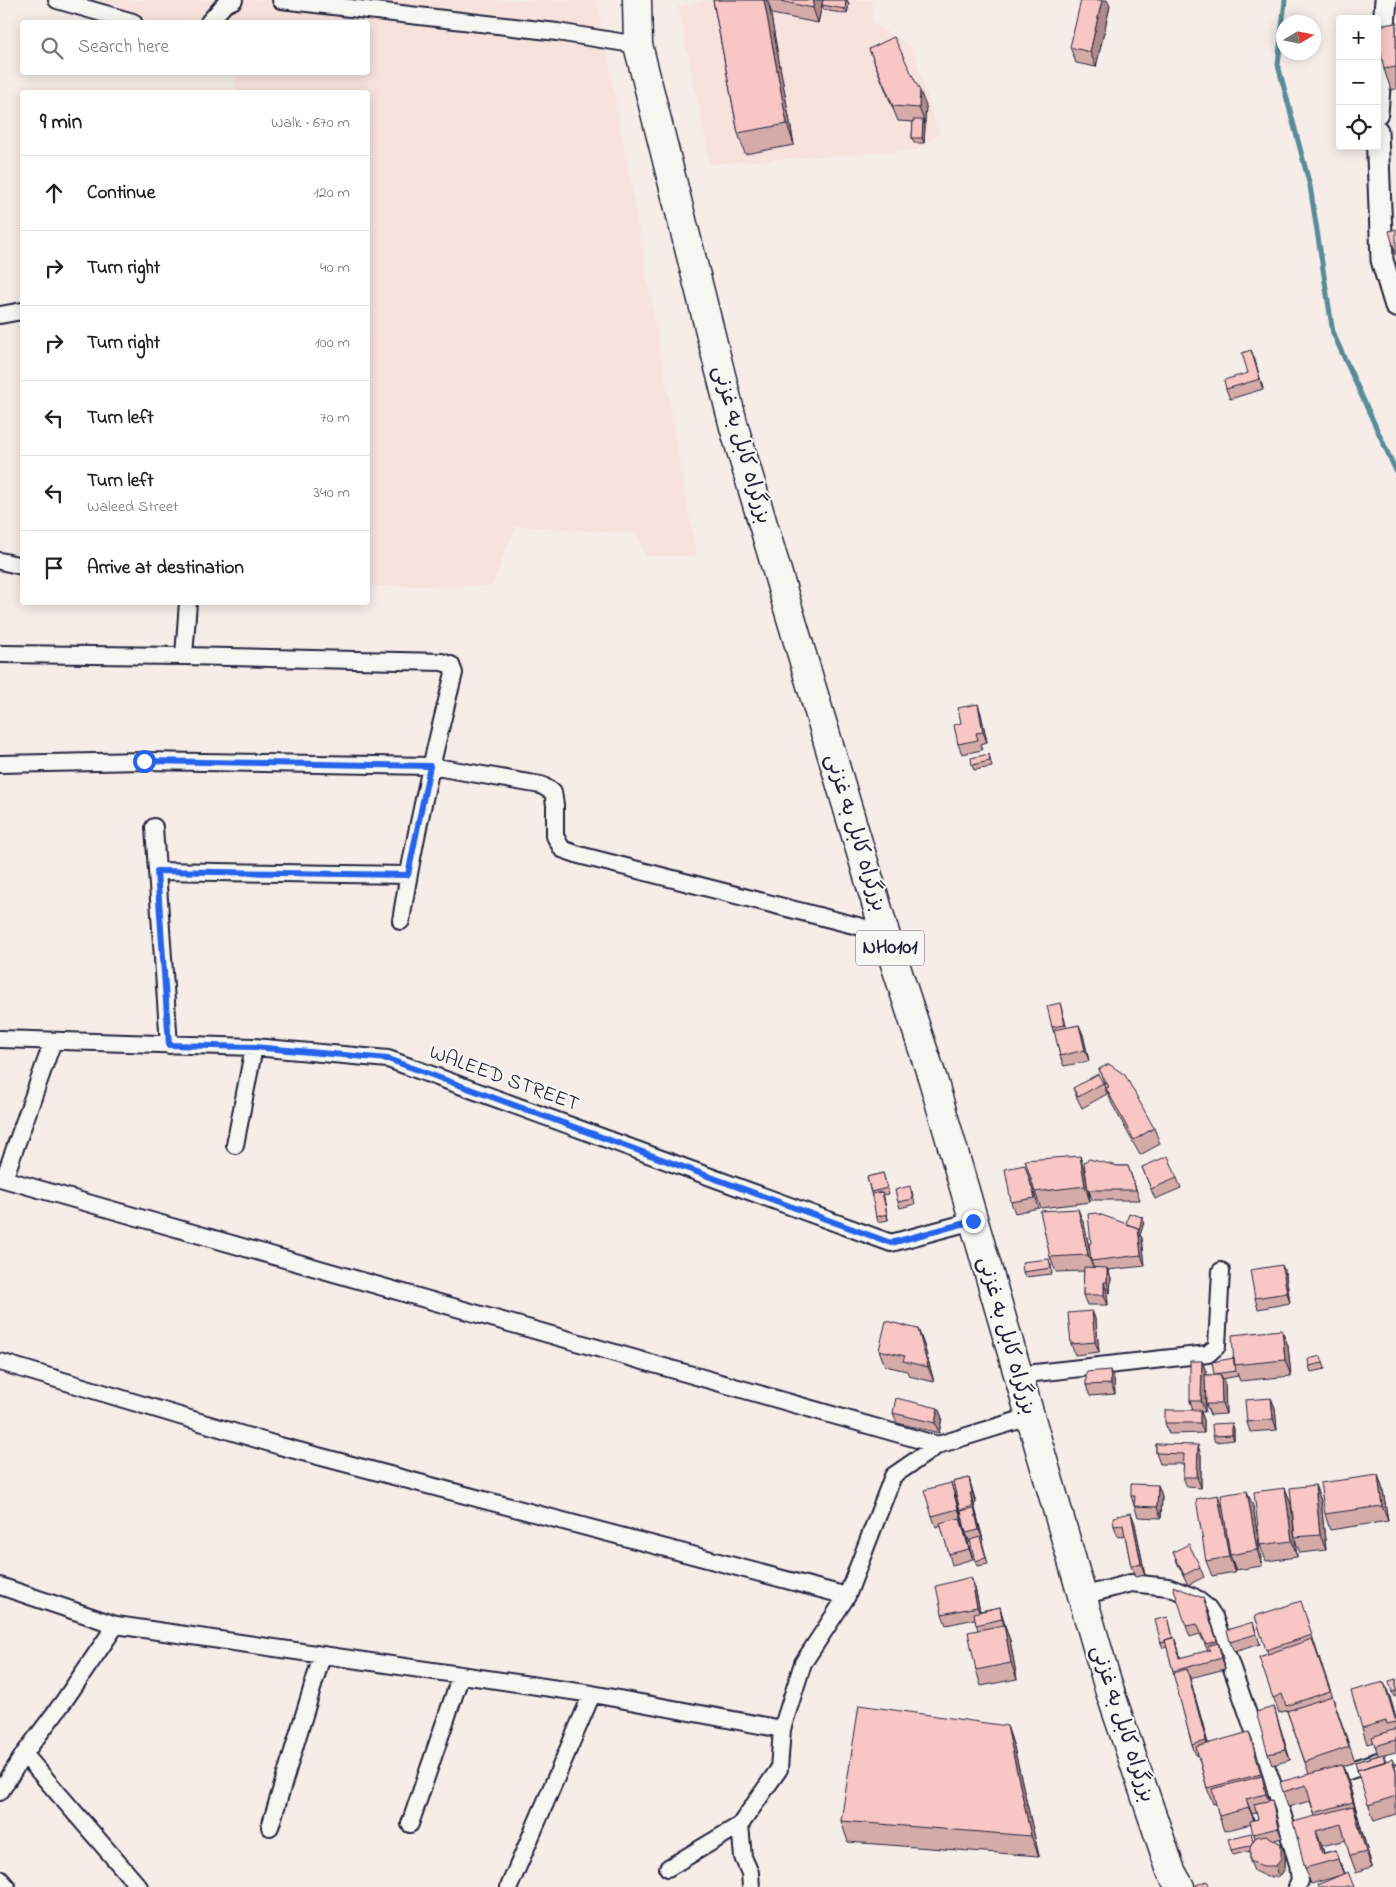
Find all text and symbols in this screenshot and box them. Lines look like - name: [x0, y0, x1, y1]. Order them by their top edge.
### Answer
- north arrow: [1276, 15, 1321, 60]
- map controls: [1336, 15, 1381, 150]
- button: +: [1336, 15, 1381, 60]
- search box: [20, 20, 370, 75]
- icon: search: [38, 34, 66, 62]
- text: Search here: [78, 34, 169, 61]
- button: −: [1336, 60, 1381, 105]
- button: locate: [1336, 105, 1381, 150]
- text: 9 min: [40, 108, 82, 138]
- text: Walk · 670 m: [271, 111, 350, 135]
- icon: ahead: [40, 179, 68, 207]
- text: Continue: [87, 180, 155, 207]
- text: 120 m: [314, 181, 350, 205]
- icon: right: [40, 254, 68, 282]
- text: Turn right: [87, 255, 160, 282]
- text: 40 m: [320, 256, 350, 280]
- icon: right: [40, 329, 68, 357]
- text: Turn right: [87, 330, 160, 357]
- text: 100 m: [315, 331, 350, 355]
- street label: بزرگراه کابل به غزنی: [704, 362, 778, 528]
- icon: left: [40, 404, 68, 432]
- text: Turn left: [87, 405, 154, 432]
- text: 70 m: [320, 406, 350, 430]
- text: Turn left: [87, 468, 154, 495]
- icon: left: [40, 479, 68, 507]
- text: 340 m: [313, 481, 350, 505]
- text: Waleed Street: [87, 495, 178, 519]
- icon: arrive: [40, 554, 68, 582]
- text: Arrive at destination: [87, 555, 244, 582]
- route start: [133, 750, 156, 773]
- street label: بزرگراه کابل به غزنی: [817, 750, 893, 916]
- road number: NH0101: [856, 930, 924, 966]
- street label: WALEED STREET: [425, 1038, 583, 1120]
- route end: [962, 1210, 985, 1233]
- street label: بزرگراه کابل به غزنی: [969, 1253, 1043, 1419]
- street label: بزرگراه کابل به غزنی: [1082, 1642, 1162, 1806]

